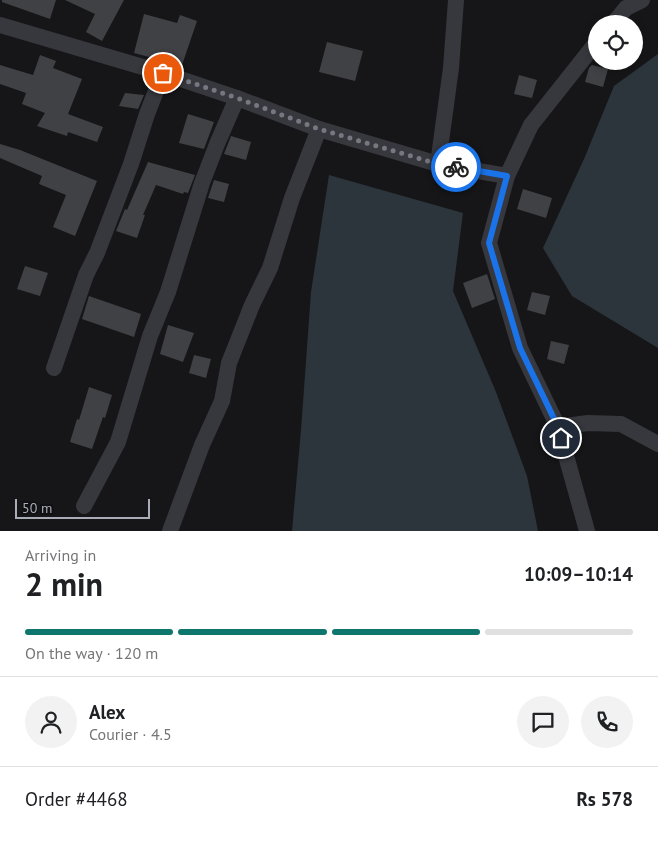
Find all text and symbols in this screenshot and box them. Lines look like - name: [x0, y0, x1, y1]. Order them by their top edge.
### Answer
- map controls: [588, 15, 643, 70]
- button: locate: [588, 15, 643, 70]
- pin: [142, 52, 184, 94]
- icon: bag: [149, 59, 177, 87]
- courier: [431, 142, 481, 192]
- icon: bike: [442, 153, 470, 181]
- pin: [540, 417, 582, 459]
- icon: home: [547, 424, 575, 452]
- scale bar: [15, 496, 150, 519]
- text: 50 m: [22, 499, 52, 517]
- text: Arriving in: [25, 545, 96, 565]
- text: 10:09–10:14: [524, 562, 633, 586]
- text: 2 min: [25, 563, 103, 605]
- text: On the way · 120 m: [25, 643, 158, 663]
- button: person: [25, 696, 77, 748]
- button: chat: [517, 696, 569, 748]
- button: phone: [581, 696, 633, 748]
- text: Alex: [89, 700, 125, 724]
- text: Courier · 4.5: [89, 724, 172, 744]
- text: Order #4468: [25, 787, 128, 811]
- text: Rs 578: [576, 787, 633, 811]

